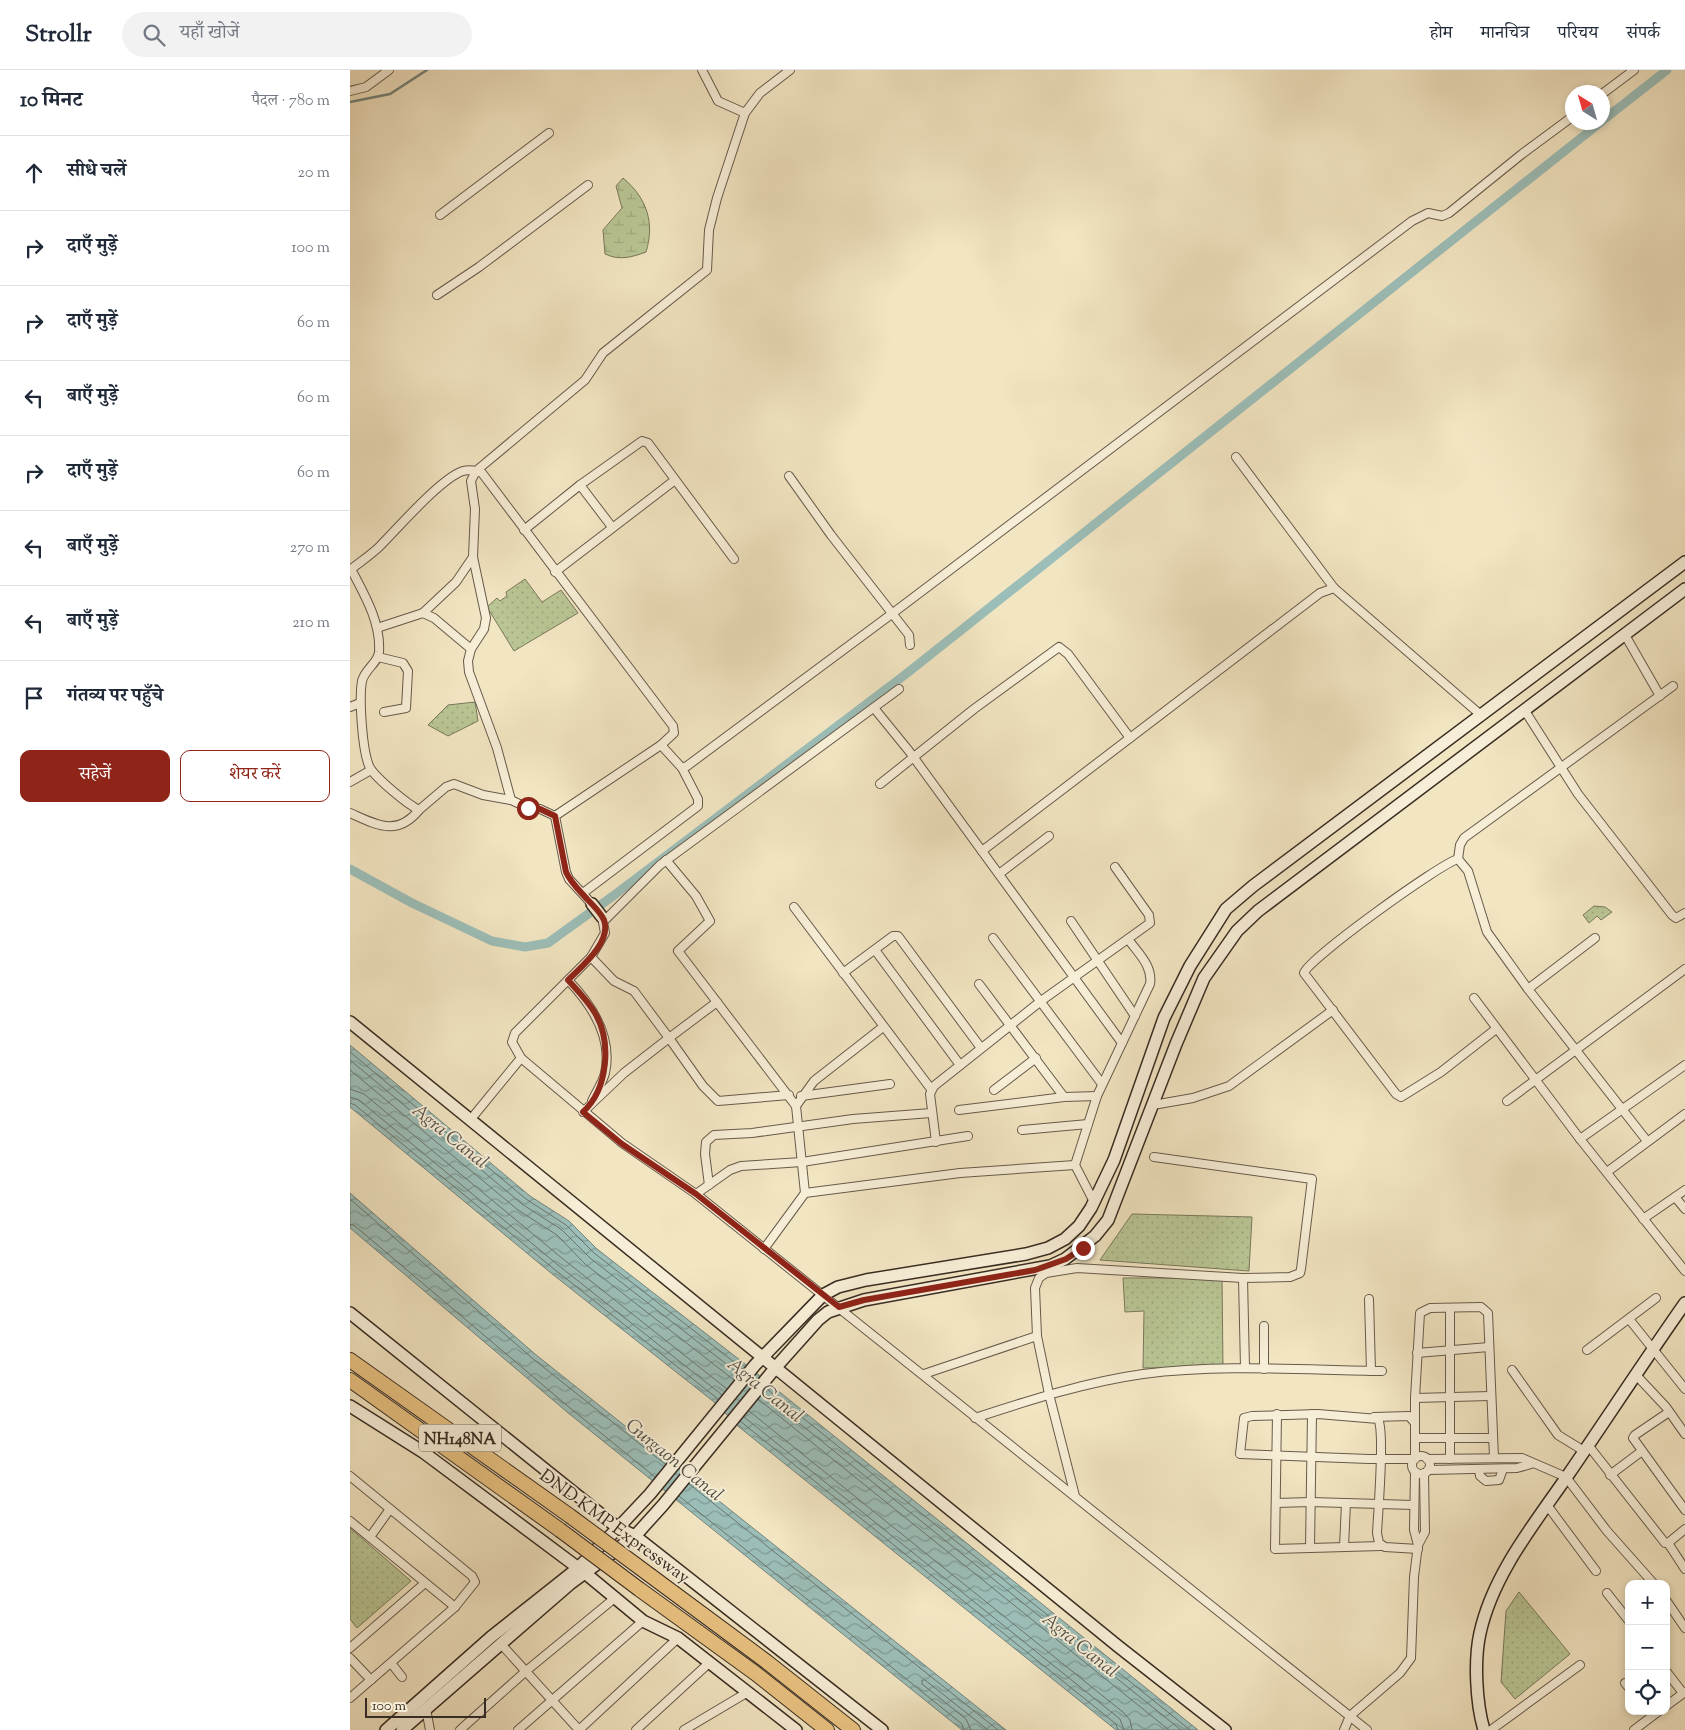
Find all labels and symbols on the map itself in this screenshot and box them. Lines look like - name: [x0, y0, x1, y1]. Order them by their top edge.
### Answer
- north arrow: [1565, 85, 1610, 130]
- route start: [517, 797, 540, 820]
- water label: Agra Canal: [405, 1098, 493, 1176]
- route end: [1072, 1237, 1095, 1260]
- water label: Agra Canal: [720, 1352, 808, 1430]
- water label: Gurgaon Canal: [619, 1413, 728, 1509]
- road number: NH148NA: [419, 1425, 501, 1452]
- street label: DND KMP Expressway: [533, 1464, 694, 1591]
- water label: Agra Canal: [1035, 1607, 1123, 1685]
- scale bar: [365, 1695, 486, 1718]

